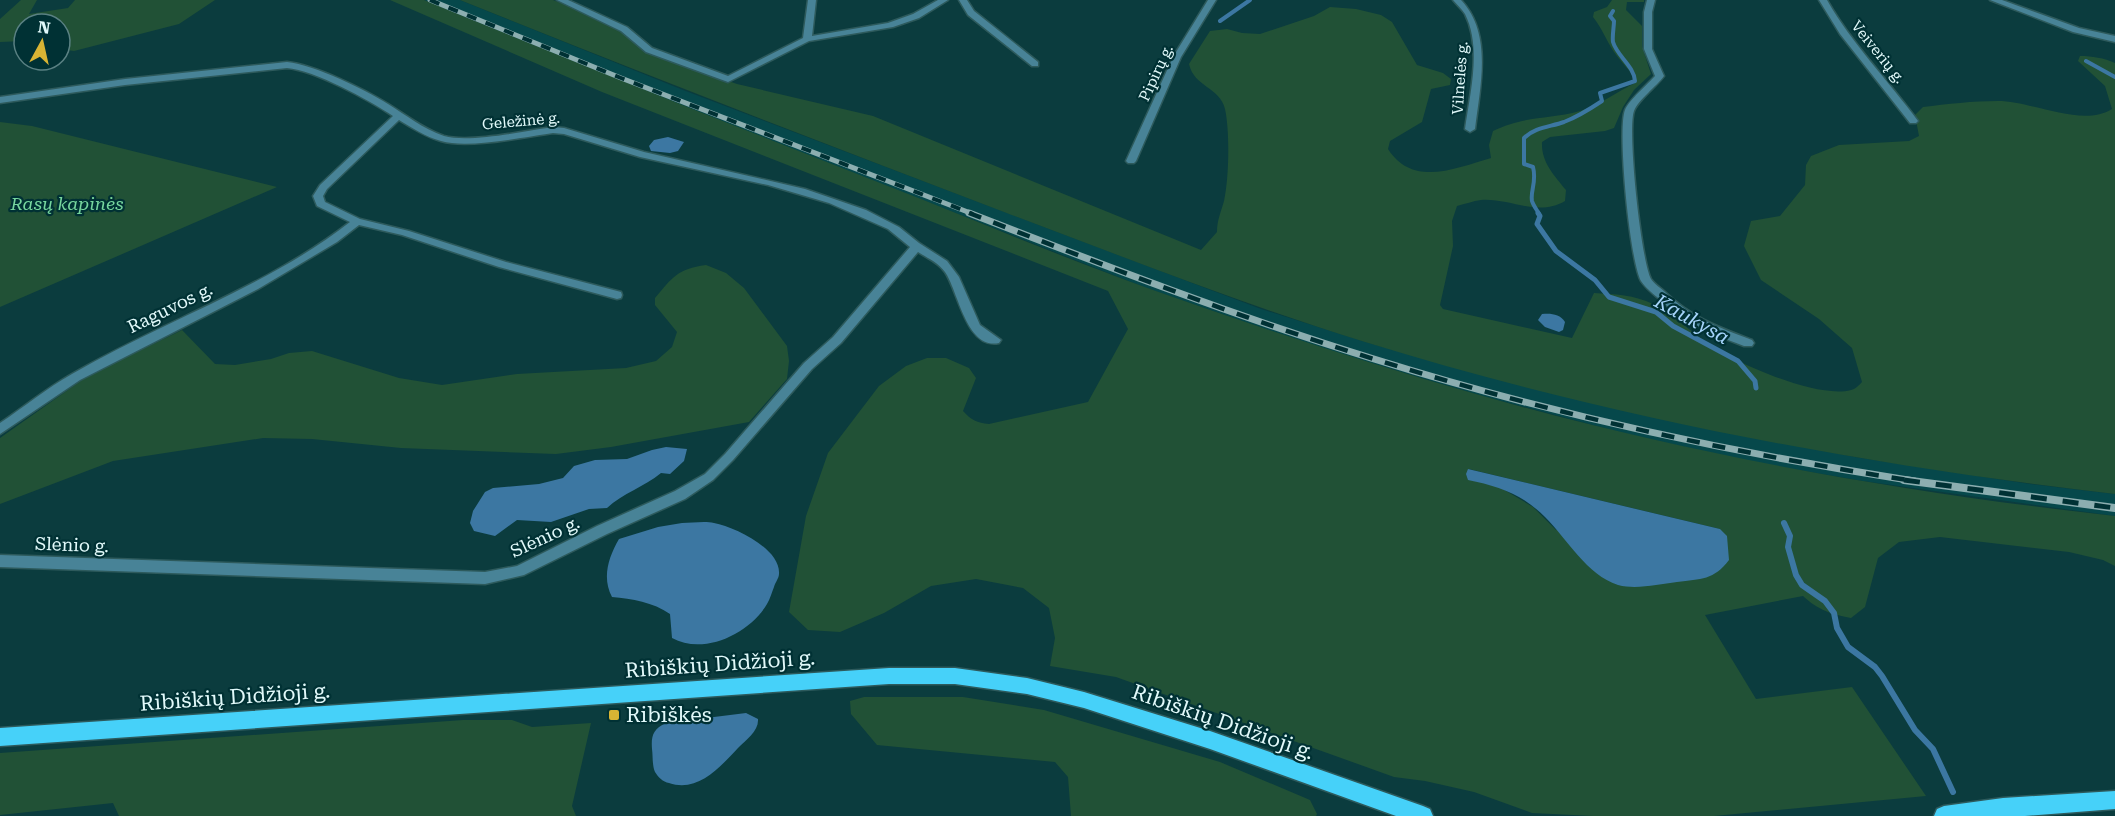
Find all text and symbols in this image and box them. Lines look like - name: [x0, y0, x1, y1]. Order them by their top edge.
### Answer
- north arrow: [12, 12, 72, 72]
- text: N: [37, 17, 51, 38]
- street label: Veiverių g.: [1847, 17, 1909, 87]
- street label: Vilnelės g.: [1448, 41, 1472, 115]
- street label: Pipirų g.: [1135, 42, 1177, 104]
- street label: Geležinė g.: [481, 109, 561, 133]
- park label: Rasų kapinės: [9, 193, 124, 214]
- street label: Raguvos g.: [124, 278, 216, 337]
- water label: Kaukysa: [1650, 288, 1733, 349]
- street label: Slėnio g.: [507, 511, 583, 562]
- street label: Slėnio g.: [35, 533, 109, 556]
- street label: Ribiškių Didžioji g.: [624, 645, 816, 683]
- street label: Ribiškių Didžioji g.: [139, 678, 331, 716]
- street label: Ribiškių Didžioji g.: [1129, 680, 1317, 764]
- place label: Ribiškės: [626, 703, 712, 727]
- marker: Ribiškės: [607, 708, 621, 722]

